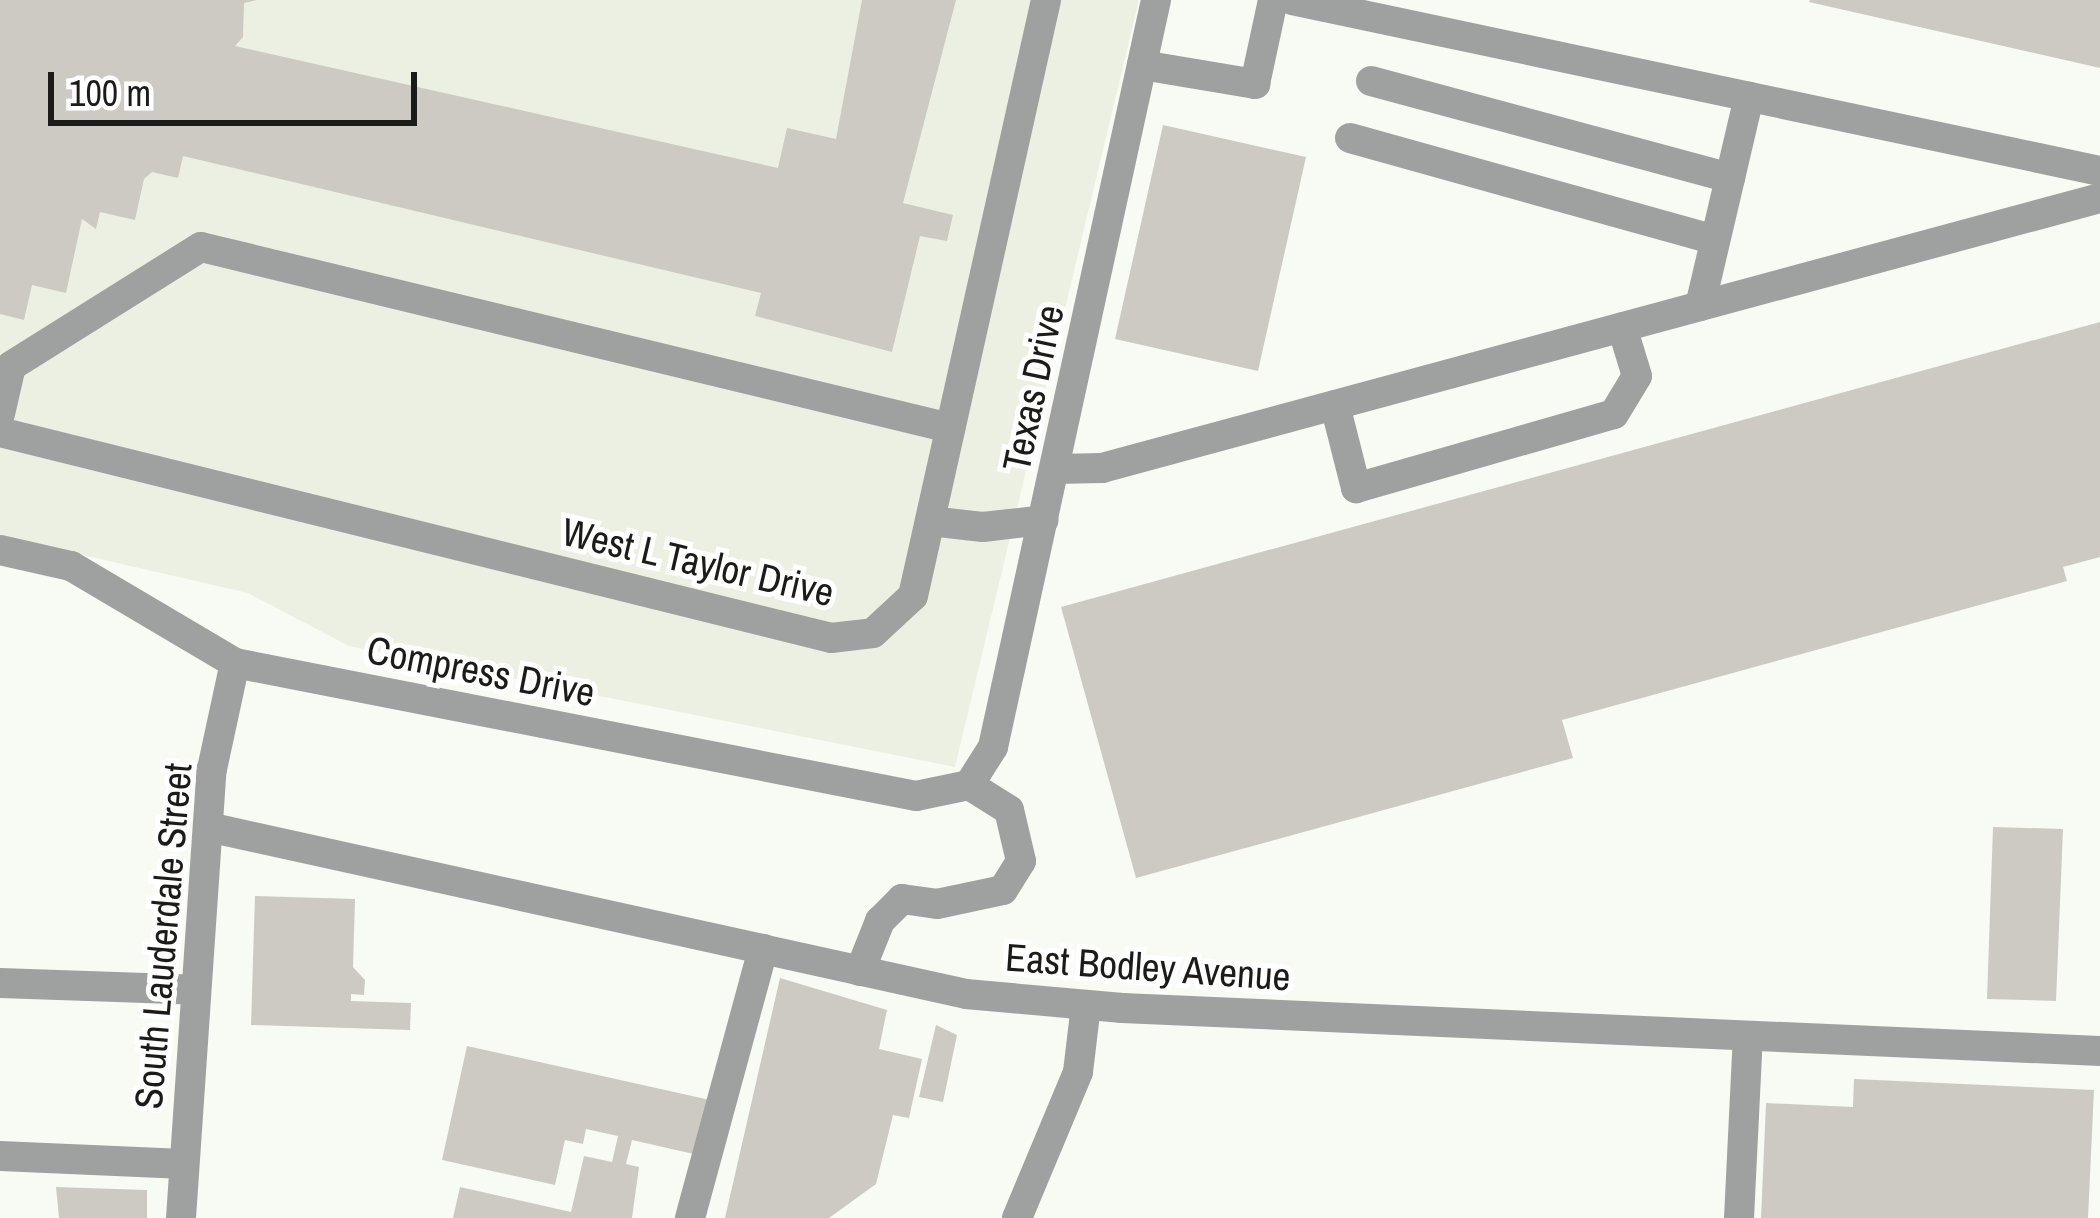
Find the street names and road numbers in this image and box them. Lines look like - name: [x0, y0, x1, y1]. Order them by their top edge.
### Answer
- street label: Texas Drive: [993, 301, 1073, 475]
- street label: West L Taylor Drive: [557, 508, 839, 616]
- street label: Compress Drive: [363, 626, 599, 716]
- street label: South Lauderdale Street: [125, 761, 201, 1111]
- street label: East Bodley Avenue: [1003, 934, 1293, 1000]

